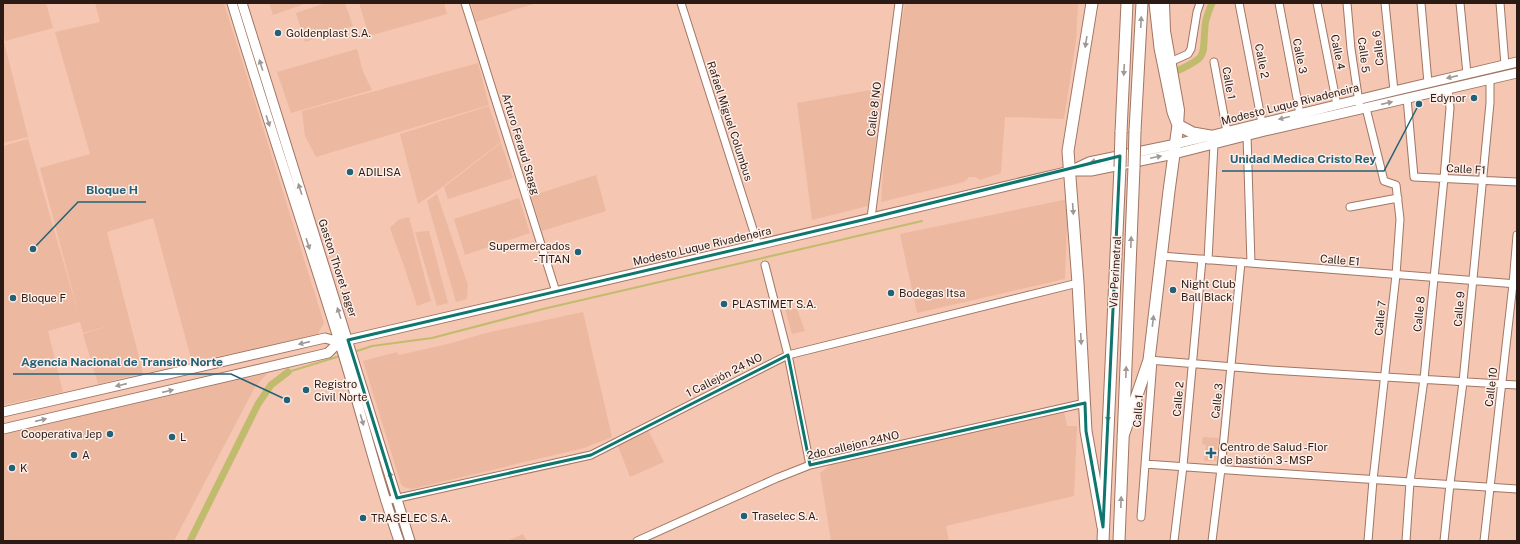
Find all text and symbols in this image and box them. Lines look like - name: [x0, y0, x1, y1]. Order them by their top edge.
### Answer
- one-way arrow: [1137, 16, 1144, 28]
- place label: Goldenplast S.A.: [286, 27, 371, 39]
- marker: Goldenplast S.A.: [273, 28, 283, 38]
- street label: Calle 6: [1370, 30, 1386, 66]
- street label: Calle 4: [1329, 33, 1347, 71]
- one-way arrow: [1083, 35, 1089, 48]
- street label: Calle 3: [1291, 37, 1309, 75]
- street label: Calle 5: [1356, 37, 1372, 73]
- street label: Calle 2: [1253, 43, 1271, 80]
- one-way arrow: [257, 59, 263, 71]
- street label: Rafael Miguel Columbus: [705, 60, 755, 183]
- one-way arrow: [1121, 64, 1127, 77]
- street label: Calle 1: [1220, 66, 1238, 100]
- one-way arrow: [1446, 75, 1458, 81]
- street label: Calle 8 NO: [865, 81, 883, 137]
- street label: Modesto Luque Rivadeneira: [1220, 81, 1360, 127]
- street label: Arturo Feraud Stagg: [500, 92, 542, 196]
- place label: Edynor: [1430, 92, 1466, 104]
- marker: Edynor: [1469, 93, 1479, 103]
- one-way arrow: [1381, 100, 1393, 106]
- one-way arrow: [265, 115, 271, 127]
- one-way arrow: [1278, 115, 1291, 121]
- callout: Unidad Medica Cristo Rey: [1222, 147, 1384, 171]
- text: Unidad Medica Cristo Rey: [1230, 152, 1376, 166]
- one-way arrow: [1150, 154, 1162, 160]
- one-way arrow: [1090, 158, 1102, 164]
- street label: Calle F1: [1446, 162, 1486, 176]
- place label: ADILISA: [358, 166, 401, 178]
- marker: ADILISA: [345, 167, 355, 177]
- callout: Bloque H: [78, 178, 146, 202]
- text: Bloque H: [86, 183, 138, 197]
- one-way arrow: [297, 183, 303, 195]
- one-way arrow: [1069, 203, 1076, 216]
- street label: Gaston Thoret Jager: [316, 217, 360, 319]
- street label: Modesto Luque Rivadeneira: [632, 224, 772, 268]
- one-way arrow: [1128, 235, 1134, 248]
- street label: Vía Perimetral: [1107, 236, 1123, 308]
- one-way arrow: [305, 239, 311, 251]
- place label: Supermercados - TITAN: [489, 240, 570, 265]
- marker: Supermercados - TITAN: [573, 247, 583, 257]
- street label: Calle E1: [1320, 252, 1360, 268]
- place label: Night Club Ball Black: [1181, 278, 1236, 303]
- marker: Night Club Ball Black: [1168, 285, 1178, 295]
- place label: Bodegas Itsa: [899, 287, 965, 299]
- marker: Bodegas Itsa: [886, 288, 896, 298]
- street label: Calle 9: [1451, 291, 1467, 327]
- place label: Bloque F: [21, 292, 66, 304]
- marker: Bloque F: [8, 293, 18, 303]
- street label: Calle 8: [1411, 296, 1427, 332]
- place label: PLASTIMET S.A.: [732, 298, 816, 310]
- marker: PLASTIMET S.A.: [719, 299, 729, 309]
- street label: Calle 7: [1372, 299, 1388, 336]
- one-way arrow: [336, 306, 342, 318]
- one-way arrow: [1150, 315, 1156, 327]
- one-way arrow: [1078, 333, 1085, 345]
- one-way arrow: [298, 340, 310, 346]
- callout: Agencia Nacional de Transito Norte: [13, 350, 231, 374]
- street label: 1 Callejón 24 NO: [684, 351, 764, 399]
- text: Agencia Nacional de Transito Norte: [21, 355, 223, 369]
- one-way arrow: [1122, 366, 1129, 378]
- street label: Calle 10: [1483, 366, 1499, 408]
- place label: Registro Civil Norte: [314, 378, 368, 403]
- street label: Calle 2: [1170, 381, 1186, 417]
- one-way arrow: [115, 382, 127, 388]
- street label: Calle 3: [1209, 383, 1225, 419]
- marker: Registro Civil Norte: [301, 385, 311, 395]
- one-way arrow: [161, 387, 174, 393]
- street label: Calle 1: [1131, 394, 1145, 428]
- one-way arrow: [1105, 410, 1112, 422]
- one-way arrow: [359, 414, 365, 426]
- one-way arrow: [35, 417, 47, 423]
- place label: Cooperativa Jep: [21, 428, 102, 440]
- marker: Cooperativa Jep: [105, 429, 115, 439]
- street label: 2do callejon 24NO: [806, 429, 900, 461]
- place label: L: [180, 431, 186, 443]
- marker: L: [167, 432, 177, 442]
- place label: Centro de Salud -Flor de bastión 3 - MSP: [1220, 441, 1328, 466]
- marker: Centro de Salud -Flor de bastión 3 - MSP: [1205, 447, 1217, 459]
- place label: A: [82, 449, 90, 461]
- marker: A: [69, 450, 79, 460]
- place label: K: [20, 462, 28, 474]
- marker: K: [7, 463, 17, 473]
- one-way arrow: [388, 471, 394, 483]
- one-way arrow: [1118, 495, 1124, 508]
- place label: Traselec S.A.: [752, 510, 818, 522]
- marker: Traselec S.A.: [739, 511, 749, 521]
- place label: TRASELEC S.A.: [371, 512, 451, 524]
- marker: TRASELEC S.A.: [358, 513, 368, 523]

